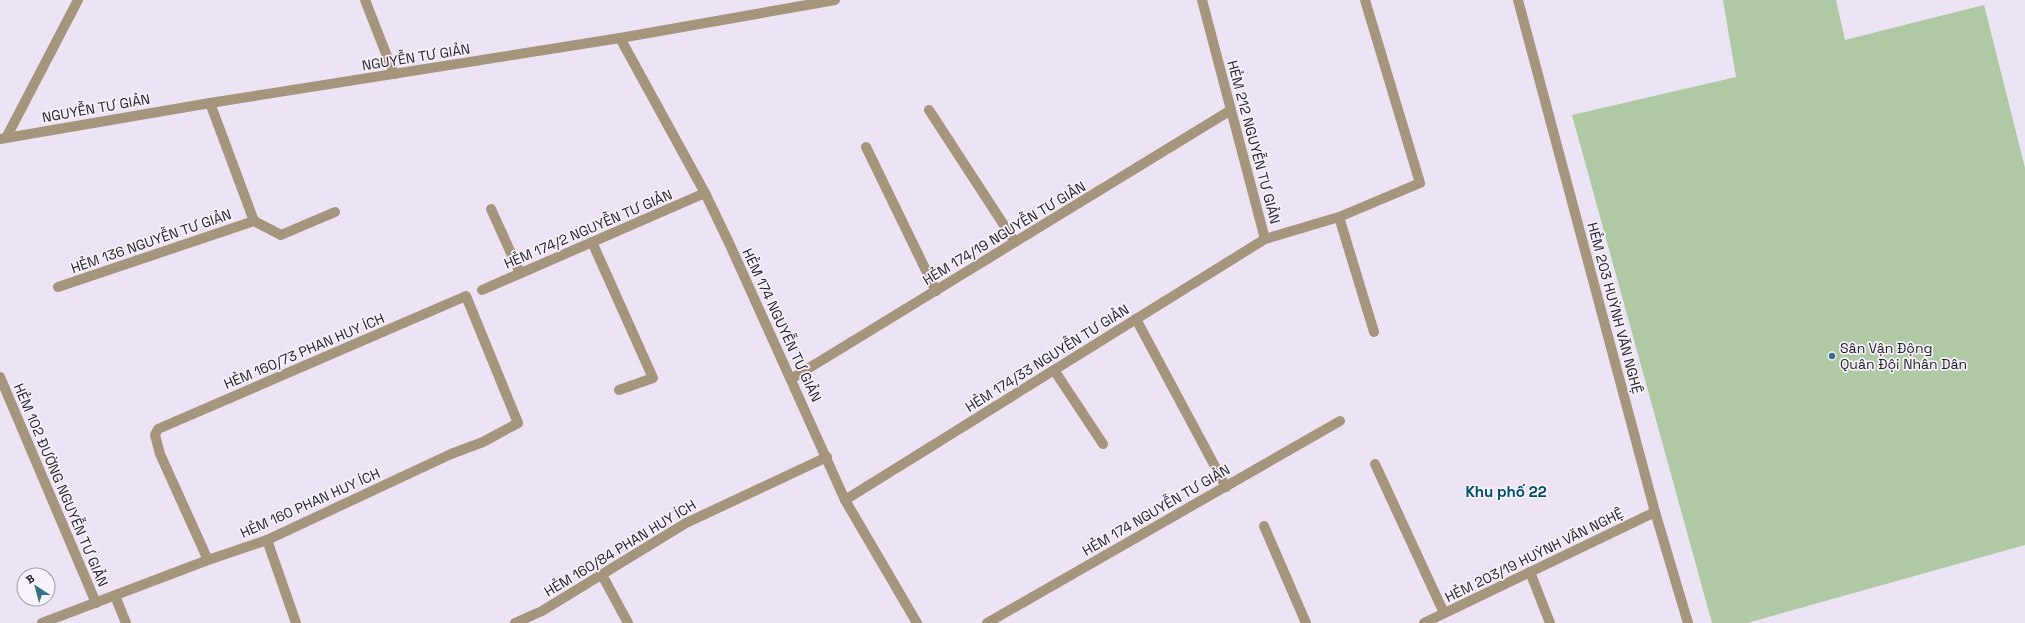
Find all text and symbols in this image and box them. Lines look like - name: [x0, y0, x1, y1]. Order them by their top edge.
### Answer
- street label: NGUYỄN TƯ GIẢN: [360, 39, 471, 74]
- street label: HẺM 212 NGUYỄN TƯ GIẢN: [1224, 58, 1285, 226]
- street label: NGUYỄN TƯ GIẢN: [40, 89, 151, 126]
- street label: HẺM 174/19 NGUYỄN TƯ GIẢN: [919, 176, 1089, 289]
- street label: HẺM 174/2 NGUYỄN TƯ GIẢN: [501, 184, 675, 273]
- street label: HẺM 136 NGUYỄN TƯ GIẢN: [68, 204, 234, 277]
- street label: HẺM 203 HUỲNH VĂN NGHỆ: [1583, 220, 1647, 396]
- street label: HẺM 174 NGUYỄN TƯ GIẢN: [738, 245, 826, 405]
- street label: HẺM 174/33 NGUYỄN TƯ GIẢN: [961, 299, 1132, 416]
- street label: HẺM 160/73 PHAN HUY ÍCH: [221, 309, 387, 393]
- place label: Sân Vận Động Quân Đội Nhân Dân: [1840, 339, 1967, 373]
- marker: Sân Vận Động Quân Đội Nhân Dân: [1827, 351, 1837, 361]
- street label: HẺM 102 ĐƯỜNG NGUYỄN TƯ GIẢN: [10, 380, 113, 589]
- street label: HẺM 174 NGUYỄN TƯ GIẢN: [1079, 459, 1233, 560]
- street label: HẺM 160 PHAN HUY ÍCH: [237, 464, 383, 542]
- district label: Khu phố 22: [1465, 482, 1547, 501]
- street label: HẺM 160/84 PHAN HUY ÍCH: [541, 496, 699, 600]
- street label: HẺM 203/19 HUỲNH VĂN NGHỆ: [1442, 504, 1626, 606]
- north arrow: [16, 567, 56, 607]
- text: B: [23, 571, 37, 587]

